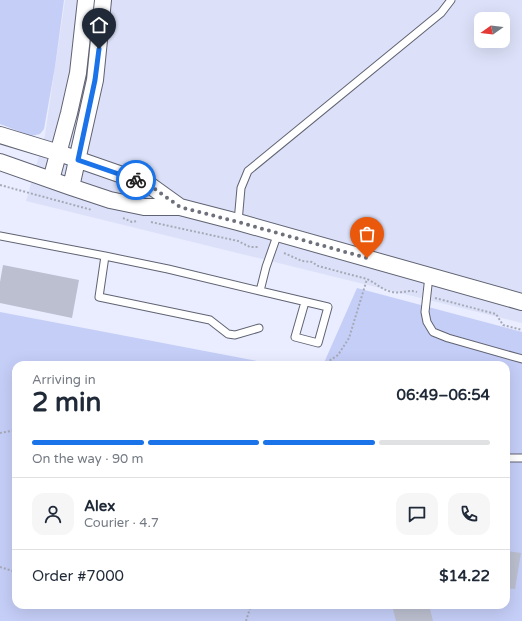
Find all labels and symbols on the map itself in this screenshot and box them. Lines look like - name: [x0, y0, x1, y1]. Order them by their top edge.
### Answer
- pin: [82, 8, 116, 49]
- north arrow: [474, 12, 510, 48]
- courier: [116, 160, 156, 200]
- pin: [350, 217, 384, 258]

